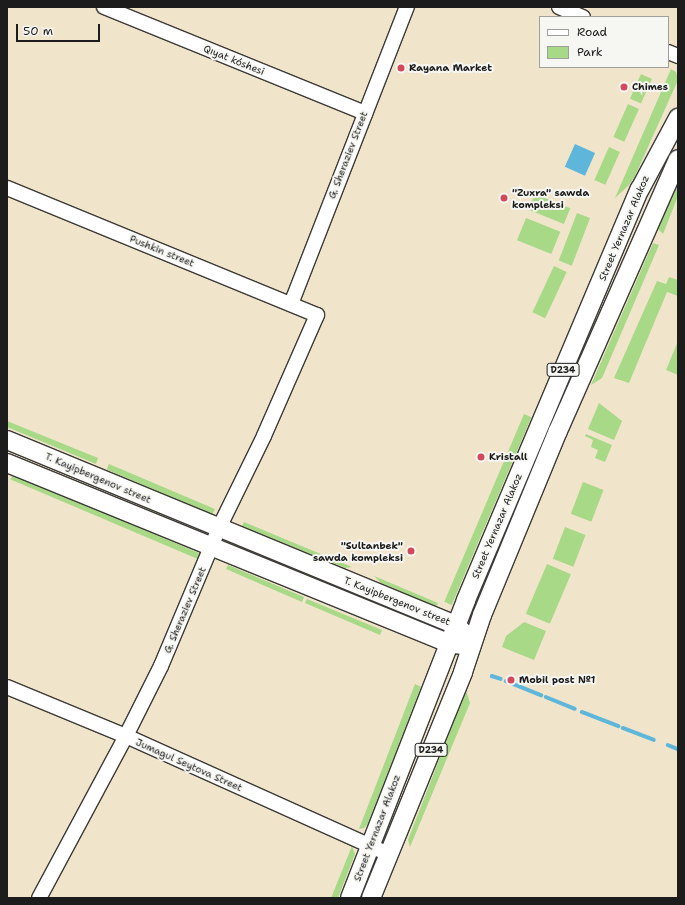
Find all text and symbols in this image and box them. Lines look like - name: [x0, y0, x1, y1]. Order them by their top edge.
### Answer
- scale bar: [18, 16, 102, 42]
- legend: [539, 16, 669, 68]
- text: 50 m: [23, 23, 53, 39]
- text: Road: [577, 24, 607, 40]
- street label: Qıyat kóshesi: [202, 42, 266, 78]
- text: Park: [577, 44, 603, 60]
- place label: Rayana Market: [409, 62, 492, 74]
- marker: Rayana Market: [396, 63, 406, 73]
- place label: Chimes: [632, 81, 668, 93]
- marker: Chimes: [619, 82, 629, 92]
- street label: G. Sheraziev Street: [326, 110, 370, 200]
- street label: Street Yernazar Alakoz: [596, 173, 652, 283]
- place label: "Zuxra" sawda kompleksi: [512, 186, 589, 210]
- marker: "Zuxra" sawda kompleksi: [499, 193, 509, 203]
- street label: Pushkin street: [128, 233, 196, 269]
- road number: D234: [546, 363, 580, 377]
- street label: T. Kayipbergenov street: [43, 450, 153, 506]
- place label: Kristall: [489, 451, 527, 463]
- marker: Kristall: [476, 452, 486, 462]
- street label: Street Yernazar Alakoz: [469, 471, 525, 581]
- place label: "Sultanbek" sawda kompleksi: [313, 539, 403, 562]
- marker: "Sultanbek" sawda kompleksi: [406, 546, 416, 556]
- street label: G. Sheraziev Street: [161, 565, 209, 655]
- street label: T. Kayipbergenov street: [342, 574, 452, 628]
- place label: Mobil post №1: [519, 674, 595, 686]
- marker: Mobil post №1: [506, 675, 516, 685]
- street label: Jumagul Seytova Street: [134, 736, 244, 794]
- road number: D234: [414, 743, 448, 757]
- street label: Street Yernazar Alakoz: [351, 773, 403, 883]

